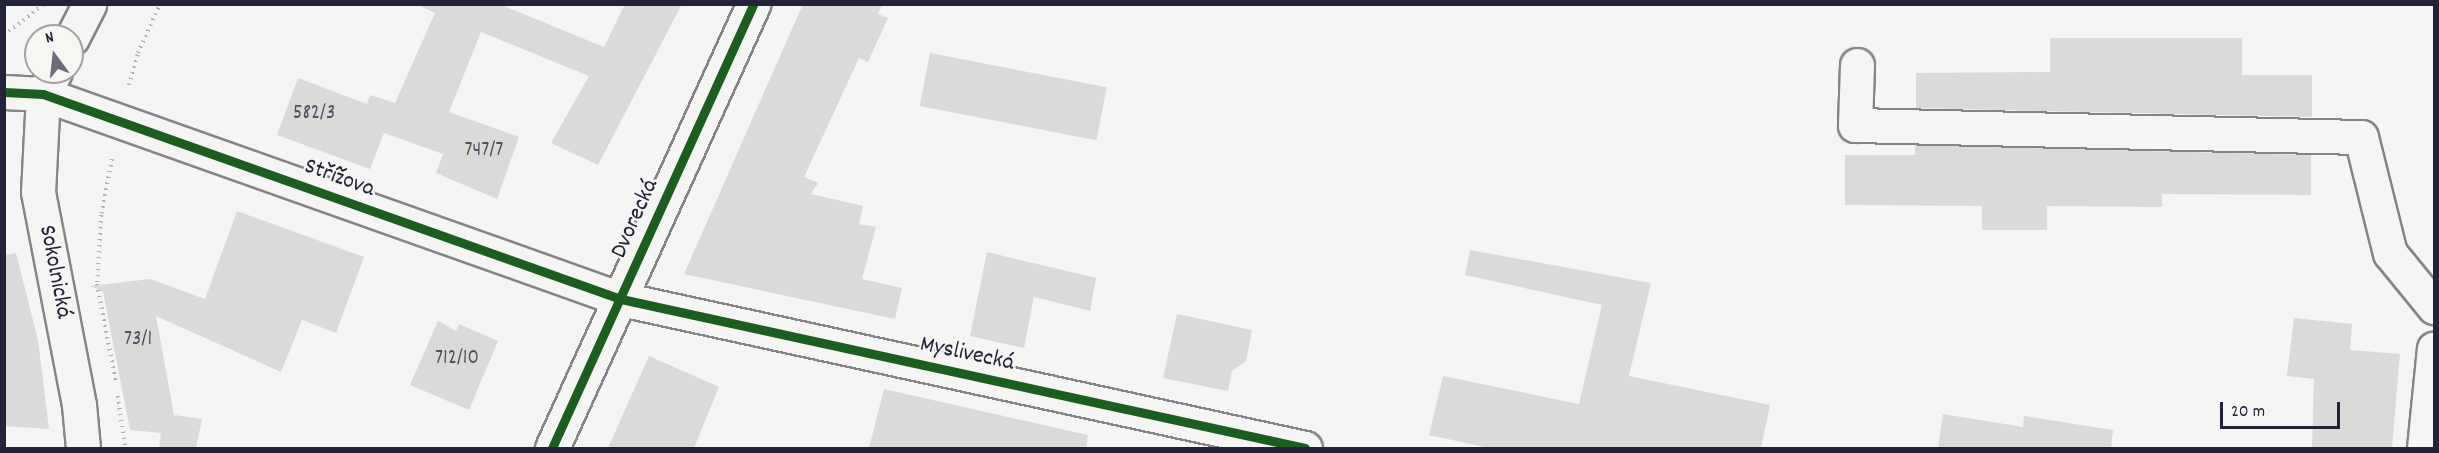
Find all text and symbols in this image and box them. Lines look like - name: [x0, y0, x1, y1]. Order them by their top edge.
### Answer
- north arrow: [24, 24, 84, 84]
- text: N: [43, 26, 57, 50]
- house number: 582/3: [293, 101, 335, 127]
- house number: 747/7: [465, 138, 503, 164]
- street label: Střížova: [300, 153, 378, 205]
- street label: Dvorecká: [606, 175, 666, 263]
- street label: Sokolnická: [31, 223, 77, 321]
- house number: 73/1: [124, 327, 152, 353]
- street label: Myslivecká: [917, 331, 1017, 379]
- house number: 712/10: [435, 346, 479, 372]
- scale bar: [2223, 390, 2343, 428]
- text: 20 m: [2231, 400, 2265, 425]

